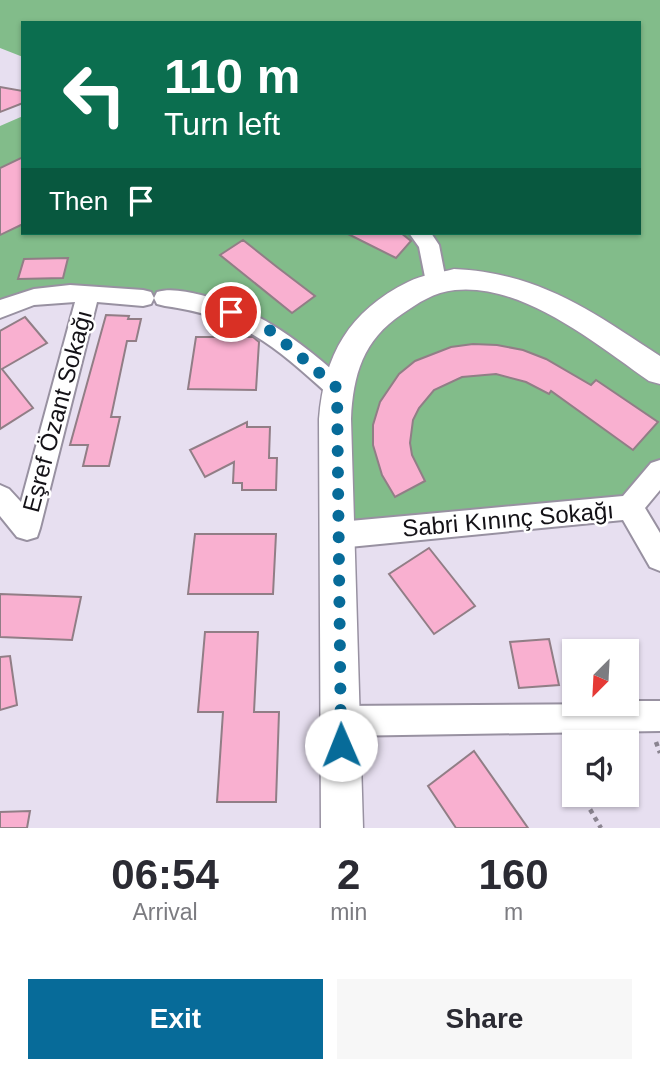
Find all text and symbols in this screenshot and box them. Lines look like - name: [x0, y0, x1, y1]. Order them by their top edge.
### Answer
- icon: left: [49, 49, 140, 140]
- text: 110 m: [164, 49, 300, 103]
- text: Turn left: [164, 106, 280, 142]
- icon: arrive: [122, 182, 160, 220]
- text: Then: [49, 186, 108, 216]
- pin: [201, 282, 261, 342]
- icon: arrive: [212, 293, 250, 331]
- street label: Eşref Özant Sokağı: [17, 307, 97, 515]
- street label: Sabri Kınınç Sokağı: [401, 496, 615, 542]
- north arrow: [562, 639, 639, 716]
- map controls: [562, 639, 639, 807]
- position arrow: [304, 708, 378, 782]
- button: sound: [562, 730, 639, 807]
- text: 06:54: [111, 851, 219, 898]
- text: 2: [337, 851, 360, 898]
- text: 160: [479, 851, 549, 898]
- text: Arrival: [132, 899, 198, 925]
- text: min: [330, 899, 367, 925]
- text: m: [504, 899, 523, 925]
- button: Exit: [28, 979, 323, 1059]
- button: Share: [337, 979, 632, 1059]

